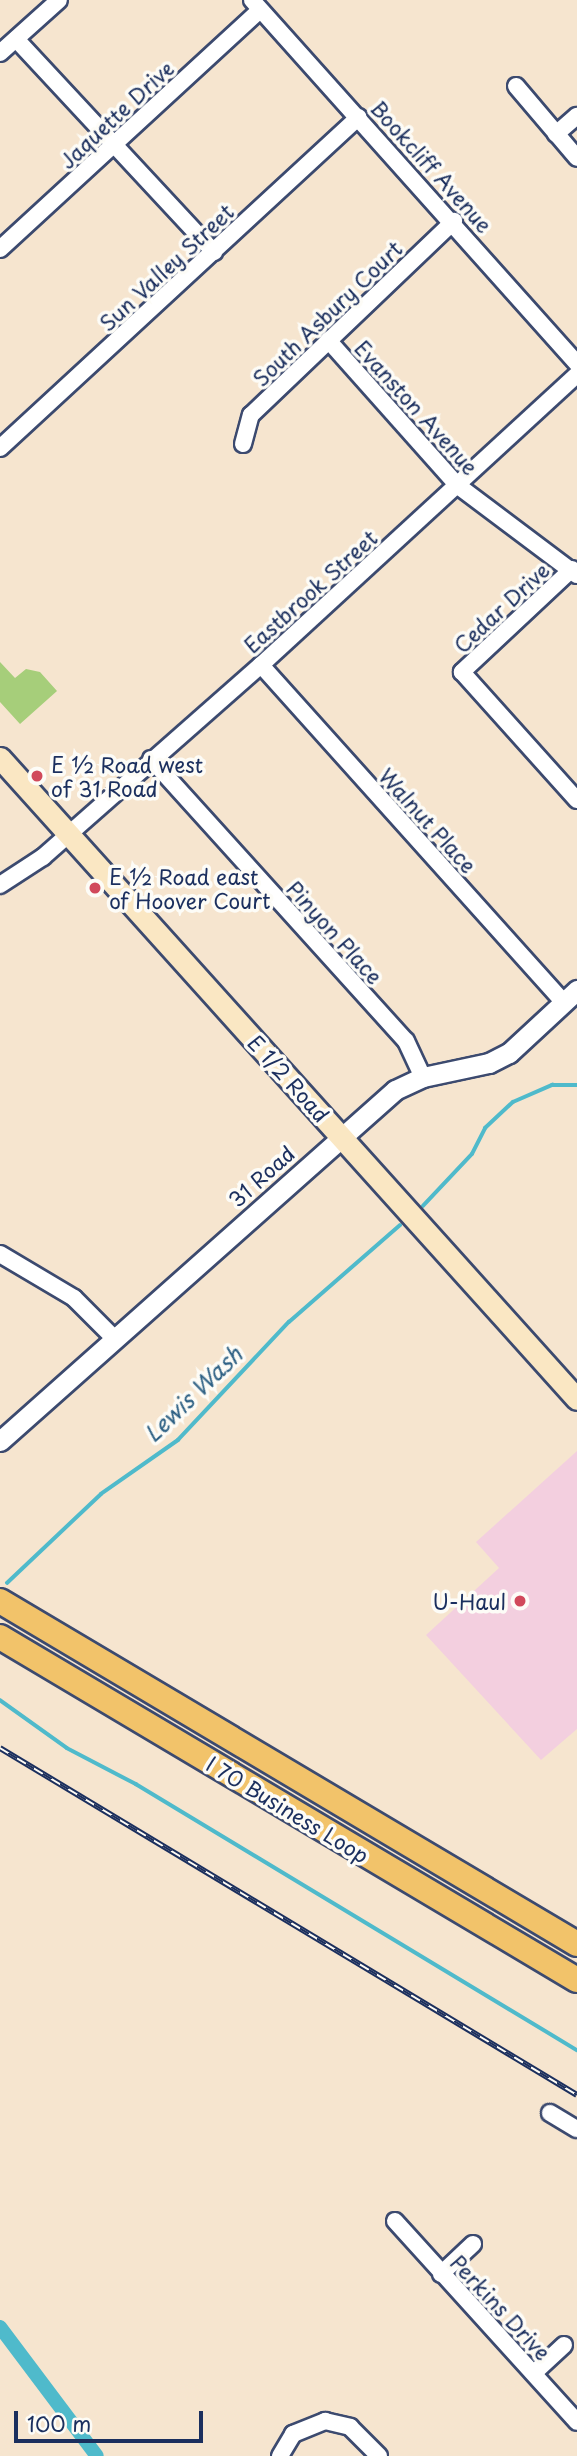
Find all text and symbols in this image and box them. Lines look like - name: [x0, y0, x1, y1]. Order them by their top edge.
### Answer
- street label: Jaquette Drive: [53, 54, 179, 174]
- street label: Bookcliff Avenue: [366, 95, 498, 237]
- street label: Sun Valley Street: [94, 198, 238, 336]
- street label: South Asbury Court: [246, 234, 408, 392]
- street label: Evanston Avenue: [351, 336, 483, 478]
- street label: Eastbrook Street: [238, 524, 382, 658]
- street label: Cedar Drive: [448, 556, 554, 658]
- place label: E ½ Road west of 31 Road: [51, 751, 204, 801]
- street label: Walnut Place: [374, 763, 482, 877]
- marker: E ½ Road west of 31 Road: [29, 768, 45, 784]
- place label: E ½ Road east of Hoover Court: [109, 863, 271, 913]
- street label: Pinyon Place: [282, 876, 388, 988]
- marker: E ½ Road east of Hoover Court: [87, 880, 103, 896]
- street label: E 1/2 Road: [243, 1029, 335, 1127]
- street label: 31 Road: [223, 1140, 299, 1212]
- water label: Lewis Wash: [138, 1340, 248, 1448]
- place label: U-Haul: [432, 1588, 506, 1614]
- marker: U-Haul: [512, 1593, 528, 1609]
- street label: I 70 Business Loop: [201, 1750, 375, 1868]
- street label: Perkins Drive: [446, 2249, 556, 2365]
- scale bar: [18, 2396, 206, 2440]
- text: 100 m: [27, 2407, 91, 2439]

